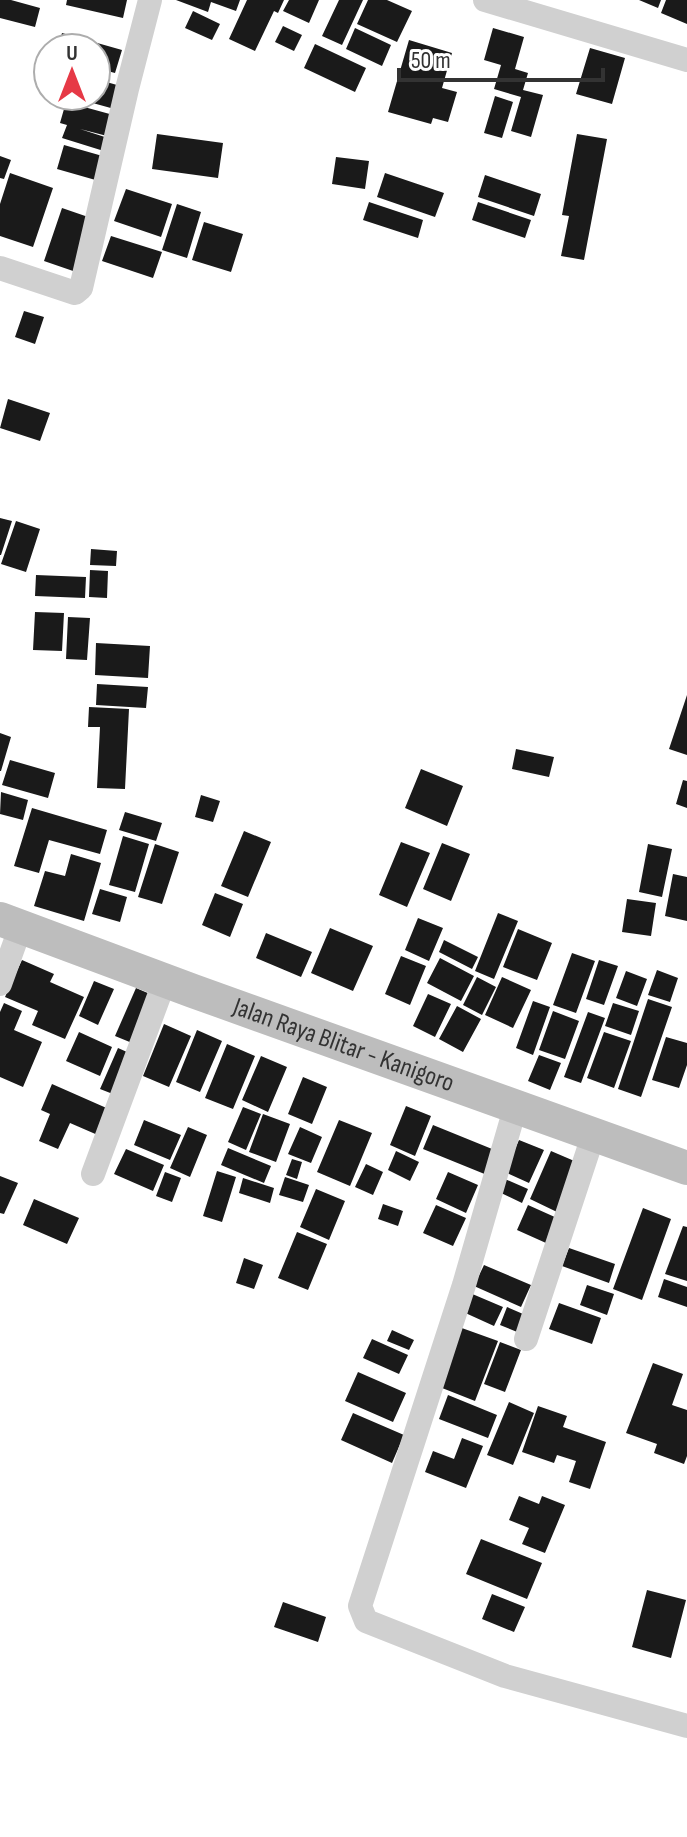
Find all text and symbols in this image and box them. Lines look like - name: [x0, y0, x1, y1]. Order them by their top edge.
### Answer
- north arrow: [32, 32, 112, 112]
- scale bar: [399, 32, 603, 82]
- text: U: [66, 40, 78, 67]
- text: 50 m: [411, 46, 451, 75]
- street label: Jalan Raya Blitar - Kanigoro: [228, 991, 458, 1099]

